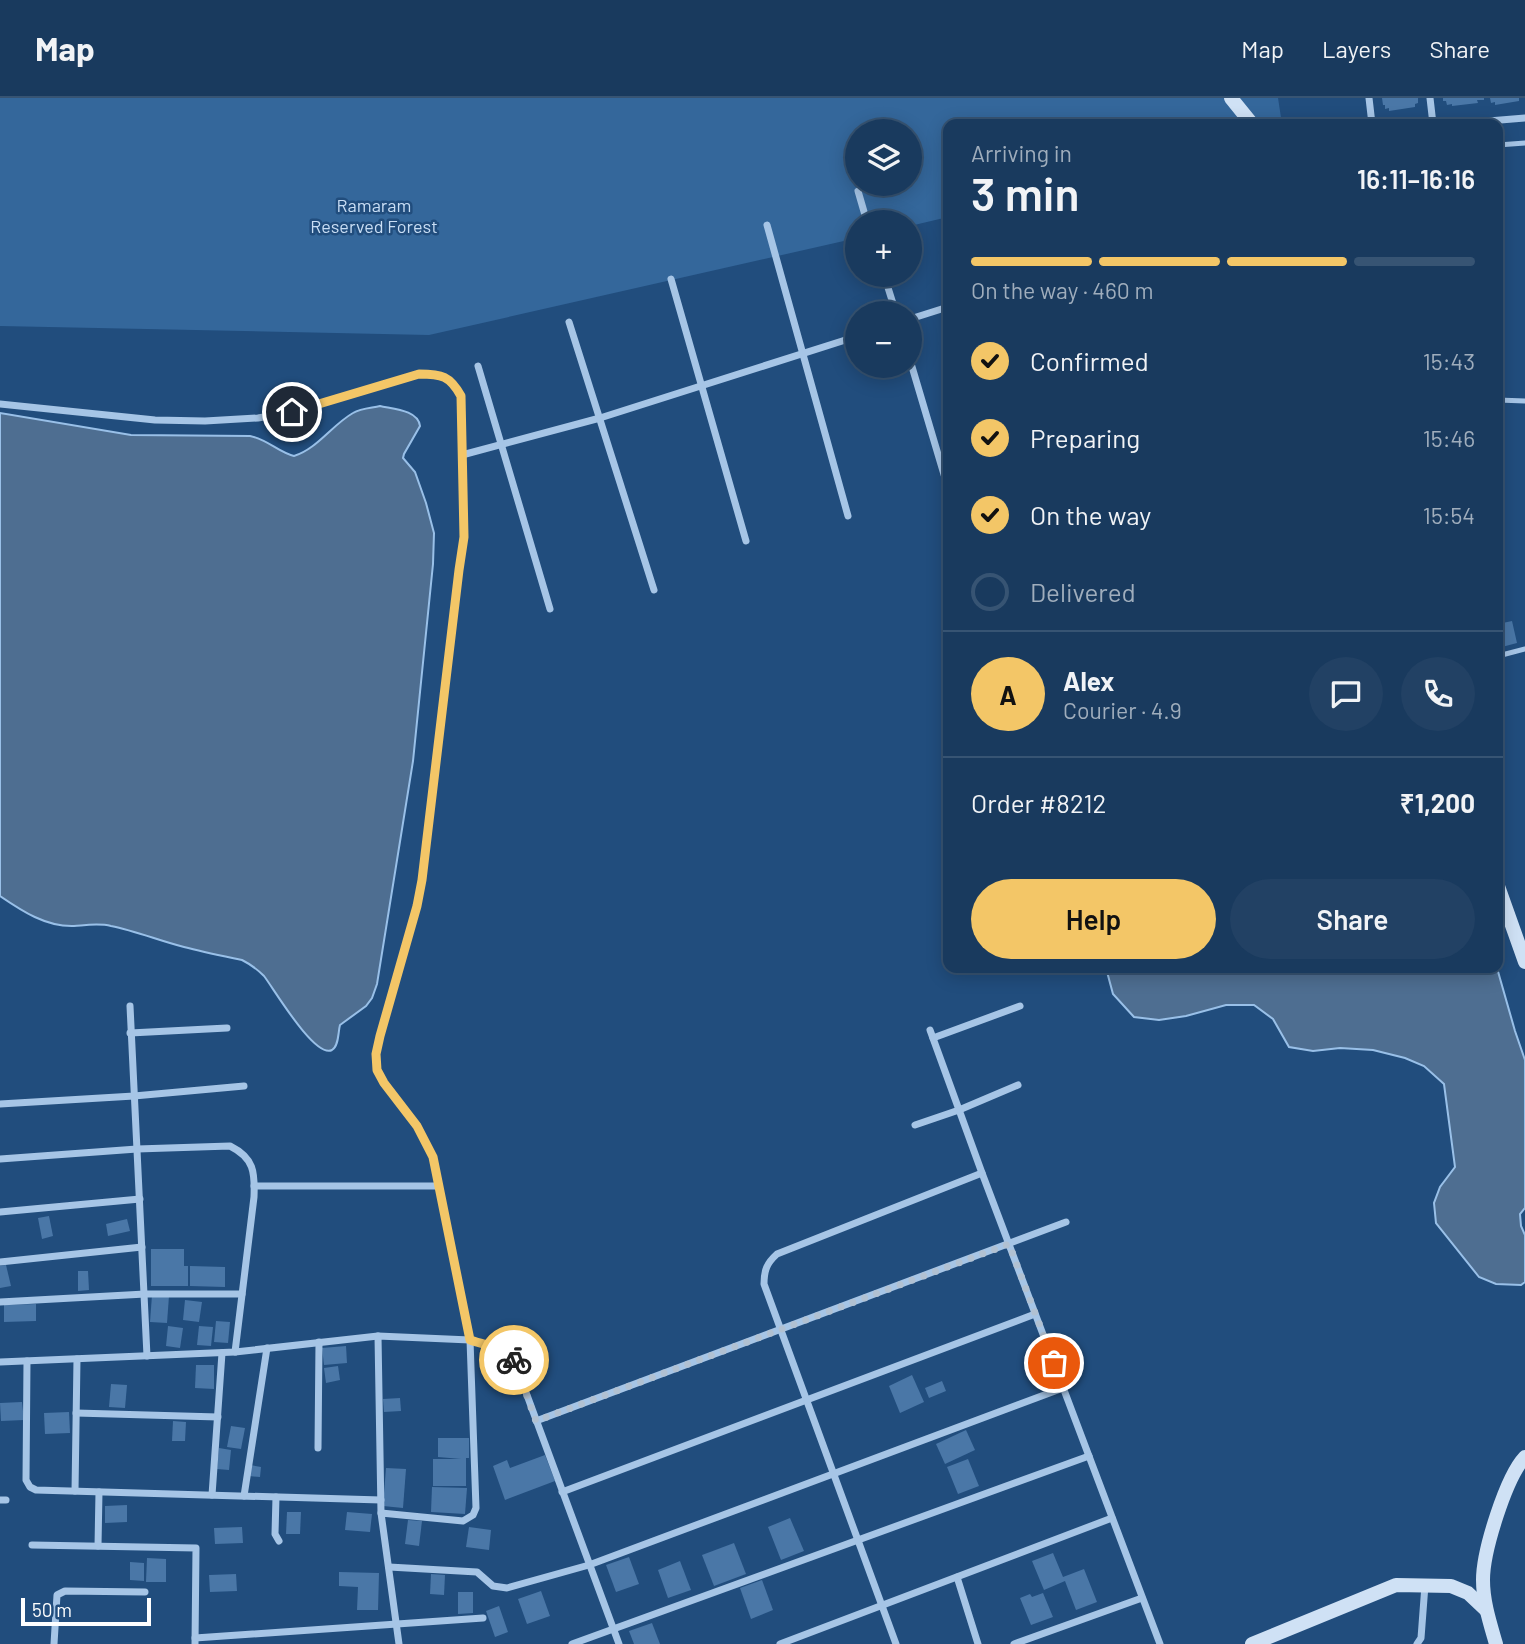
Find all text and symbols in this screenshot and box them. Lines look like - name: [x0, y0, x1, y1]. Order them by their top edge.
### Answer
- text: Map: [35, 28, 95, 68]
- text: Map: [1241, 34, 1284, 63]
- text: Layers: [1322, 34, 1391, 63]
- text: Share: [1429, 34, 1490, 63]
- map controls: [845, 119, 922, 378]
- button: layers: [845, 119, 922, 196]
- text: Arriving in: [971, 139, 1072, 167]
- text: 16:11–16:16: [1357, 163, 1475, 194]
- text: 3 min: [971, 165, 1080, 220]
- park label: Ramaram Reserved Forest: [310, 194, 438, 237]
- button: +: [845, 210, 922, 287]
- text: On the way · 460 m: [971, 276, 1153, 304]
- button: −: [845, 301, 922, 378]
- icon: check: [971, 342, 1009, 380]
- text: Confirmed: [1030, 345, 1149, 376]
- text: 15:43: [1423, 347, 1475, 375]
- pin: [262, 382, 322, 442]
- icon: home: [273, 393, 311, 431]
- icon: check: [971, 419, 1009, 457]
- text: Preparing: [1030, 422, 1140, 453]
- text: 15:46: [1423, 424, 1475, 452]
- icon: check: [971, 496, 1009, 534]
- text: On the way: [1030, 499, 1151, 530]
- text: 15:54: [1423, 501, 1475, 529]
- text: Delivered: [1030, 576, 1136, 607]
- button: chat: [1309, 657, 1383, 731]
- button: phone: [1401, 657, 1475, 731]
- text: Alex: [1063, 665, 1114, 696]
- text: A: [999, 679, 1017, 710]
- text: Courier · 4.9: [1063, 696, 1182, 724]
- text: Order #8212: [971, 787, 1107, 818]
- text: ₹1,200: [1400, 787, 1475, 818]
- button: Help: [971, 879, 1216, 959]
- button: Share: [1230, 879, 1475, 959]
- courier: [479, 1325, 549, 1395]
- pin: [1024, 1333, 1084, 1393]
- icon: bike: [495, 1341, 533, 1379]
- icon: bag: [1035, 1344, 1073, 1382]
- scale bar: [21, 1595, 150, 1627]
- text: 50 m: [32, 1598, 72, 1621]

